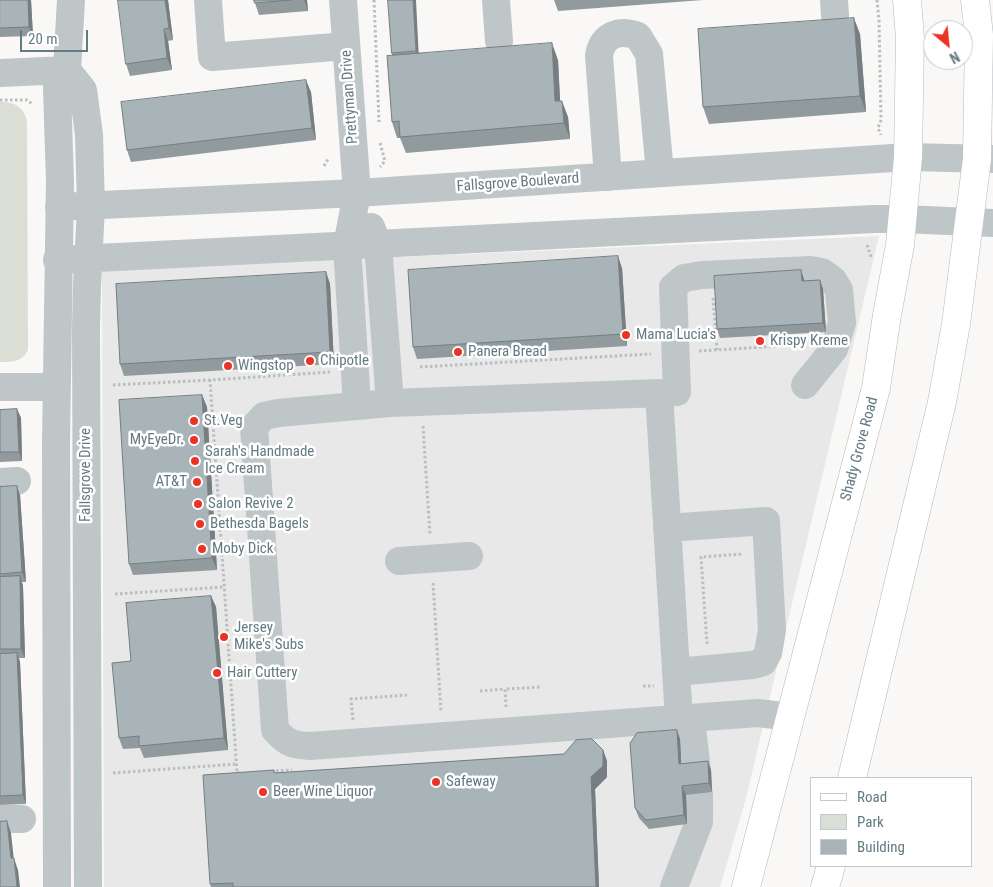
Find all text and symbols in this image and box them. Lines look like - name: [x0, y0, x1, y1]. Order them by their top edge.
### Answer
- scale bar: [22, 20, 90, 52]
- north arrow: [923, 20, 973, 70]
- text: 20 m: [28, 30, 58, 48]
- text: N: [947, 48, 962, 66]
- street label: Prettyman Drive: [338, 49, 362, 145]
- street label: Fallsgrove Boulevard: [456, 170, 580, 196]
- place label: Mama Lucia's: [636, 326, 716, 344]
- marker: Mama Lucia's: [620, 329, 632, 341]
- place label: Krispy Kreme: [770, 332, 848, 350]
- marker: Krispy Kreme: [754, 335, 766, 347]
- place label: Panera Bread: [468, 343, 547, 361]
- marker: Panera Bread: [452, 346, 464, 358]
- place label: Chipotle: [320, 352, 369, 370]
- marker: Chipotle: [304, 355, 316, 367]
- place label: Wingstop: [238, 357, 294, 375]
- marker: Wingstop: [222, 360, 234, 372]
- street label: Shady Grove Road: [837, 395, 883, 503]
- place label: St.Veg: [204, 412, 243, 430]
- marker: St.Veg: [188, 415, 200, 427]
- street label: Fallsgrove Drive: [77, 428, 95, 522]
- place label: MyEyeDr.: [130, 431, 184, 449]
- marker: MyEyeDr.: [188, 434, 200, 446]
- place label: Sarah's Handmade Ice Cream: [205, 443, 314, 478]
- marker: Sarah's Handmade Ice Cream: [189, 455, 201, 467]
- place label: AT&T: [156, 473, 187, 491]
- marker: AT&T: [191, 476, 203, 488]
- place label: Salon Revive 2: [208, 495, 294, 513]
- marker: Salon Revive 2: [192, 498, 204, 510]
- place label: Bethesda Bagels: [210, 515, 309, 533]
- marker: Bethesda Bagels: [194, 518, 206, 530]
- place label: Moby Dick: [212, 540, 274, 558]
- marker: Moby Dick: [196, 543, 208, 555]
- place label: Jersey Mike's Subs: [234, 619, 304, 654]
- marker: Jersey Mike's Subs: [218, 631, 230, 643]
- place label: Hair Cuttery: [227, 664, 298, 682]
- marker: Hair Cuttery: [211, 667, 223, 679]
- place label: Safeway: [446, 773, 496, 791]
- marker: Safeway: [430, 776, 442, 788]
- legend: [810, 777, 973, 867]
- place label: Beer Wine Liquor: [273, 783, 373, 801]
- marker: Beer Wine Liquor: [257, 786, 269, 798]
- text: Road: [857, 788, 887, 806]
- text: Park: [857, 813, 884, 831]
- text: Building: [857, 838, 905, 856]

